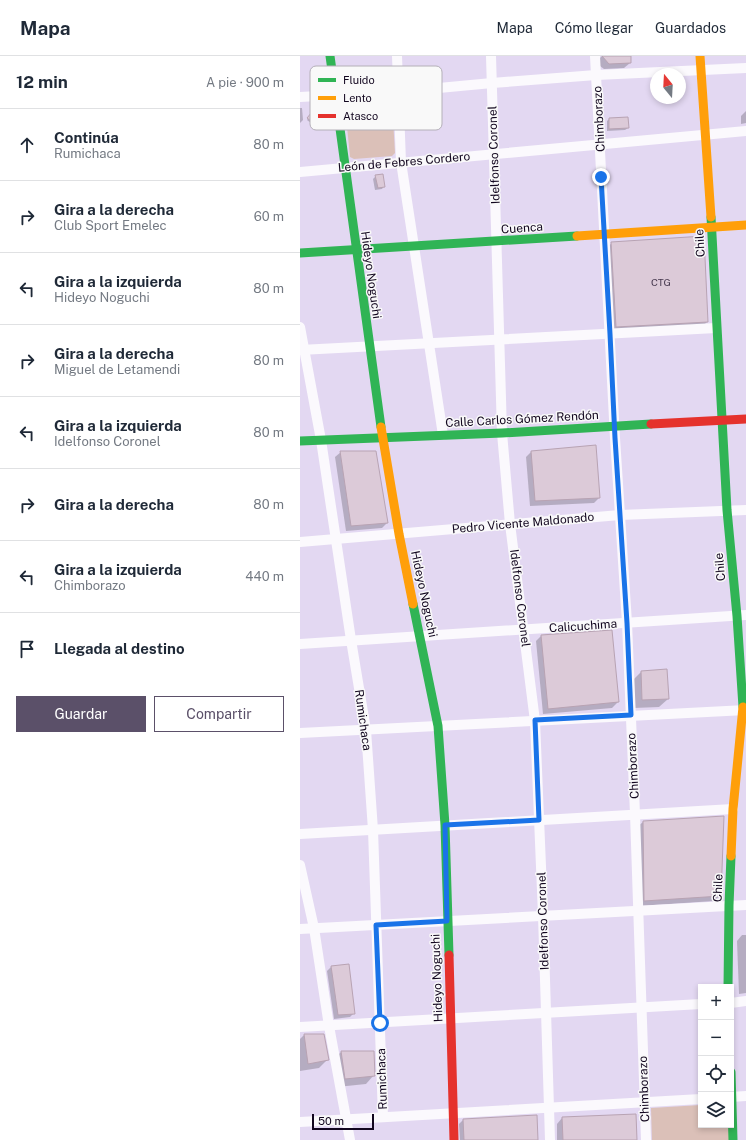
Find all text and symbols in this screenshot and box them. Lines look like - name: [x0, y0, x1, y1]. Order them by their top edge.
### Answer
- text: Mapa: [20, 17, 70, 39]
- text: Mapa: [497, 20, 533, 36]
- text: Cómo llegar: [555, 20, 633, 36]
- text: Guardados: [655, 20, 726, 36]
- legend: [310, 66, 442, 130]
- north arrow: [650, 68, 686, 104]
- text: 12 min: [16, 72, 68, 92]
- text: Fluido: [343, 74, 375, 86]
- text: A pie · 900 m: [206, 75, 284, 90]
- street label: Chimborazo: [590, 85, 608, 152]
- text: Lento: [343, 92, 372, 104]
- street label: Idelfonso Coronel: [485, 105, 503, 204]
- text: Atasco: [343, 110, 378, 122]
- text: Continúa: [54, 129, 119, 146]
- icon: ahead: [16, 134, 38, 156]
- text: 80 m: [253, 137, 284, 152]
- text: Rumichaca: [54, 146, 121, 161]
- street label: León de Febres Cordero: [337, 149, 471, 175]
- route end: [592, 168, 610, 186]
- text: Gira a la derecha: [54, 201, 174, 218]
- icon: right: [16, 206, 38, 228]
- text: 60 m: [254, 209, 284, 224]
- text: Club Sport Emelec: [54, 218, 167, 233]
- street label: Cuenca: [501, 220, 543, 236]
- street label: Chile: [692, 228, 708, 258]
- street label: Hideyo Noguchi: [358, 230, 384, 320]
- text: Gira a la izquierda: [54, 273, 182, 290]
- house number: CTG: [651, 276, 671, 288]
- icon: left: [16, 278, 38, 300]
- text: 80 m: [253, 281, 284, 296]
- text: Hideyo Noguchi: [54, 290, 150, 305]
- text: Gira a la derecha: [54, 345, 174, 362]
- icon: right: [16, 350, 38, 372]
- text: 80 m: [253, 353, 284, 368]
- text: Miguel de Letamendi: [54, 362, 180, 377]
- street label: Calle Carlos Gómez Rendón: [445, 408, 599, 430]
- text: Gira a la izquierda: [54, 417, 182, 434]
- icon: left: [16, 422, 38, 444]
- text: 80 m: [253, 425, 284, 440]
- text: Idelfonso Coronel: [54, 434, 161, 449]
- icon: right: [16, 494, 38, 516]
- text: Gira a la derecha: [54, 496, 174, 513]
- text: 80 m: [253, 497, 284, 512]
- street label: Pedro Vicente Maldonado: [451, 510, 595, 536]
- street label: Idelfonso Coronel: [507, 548, 533, 648]
- street label: Hideyo Noguchi: [408, 549, 440, 639]
- street label: Chile: [712, 552, 728, 582]
- text: Gira a la izquierda: [54, 561, 182, 578]
- icon: left: [16, 566, 38, 588]
- text: 440 m: [245, 569, 284, 584]
- text: Chimborazo: [54, 578, 126, 593]
- street label: Calicuchima: [548, 617, 618, 635]
- icon: arrive: [16, 638, 38, 660]
- text: Llegada al destino: [54, 640, 185, 657]
- street label: Rumichaca: [352, 689, 374, 751]
- button: Guardar: [16, 696, 146, 732]
- button: Compartir: [154, 696, 284, 732]
- street label: Chimborazo: [624, 732, 642, 799]
- street label: Idelfonso Coronel: [534, 871, 552, 970]
- street label: Chile: [711, 873, 725, 902]
- street label: Hideyo Noguchi: [428, 934, 446, 1022]
- map controls: [698, 984, 734, 1128]
- button: +: [698, 984, 734, 1020]
- route start: [371, 1014, 389, 1032]
- button: −: [698, 1020, 734, 1056]
- street label: Rumichaca: [374, 1048, 390, 1110]
- street label: Chimborazo: [636, 1055, 652, 1122]
- button: locate: [698, 1056, 734, 1092]
- button: layers: [698, 1092, 734, 1128]
- scale bar: [312, 1112, 374, 1131]
- text: 50 m: [318, 1115, 344, 1127]

